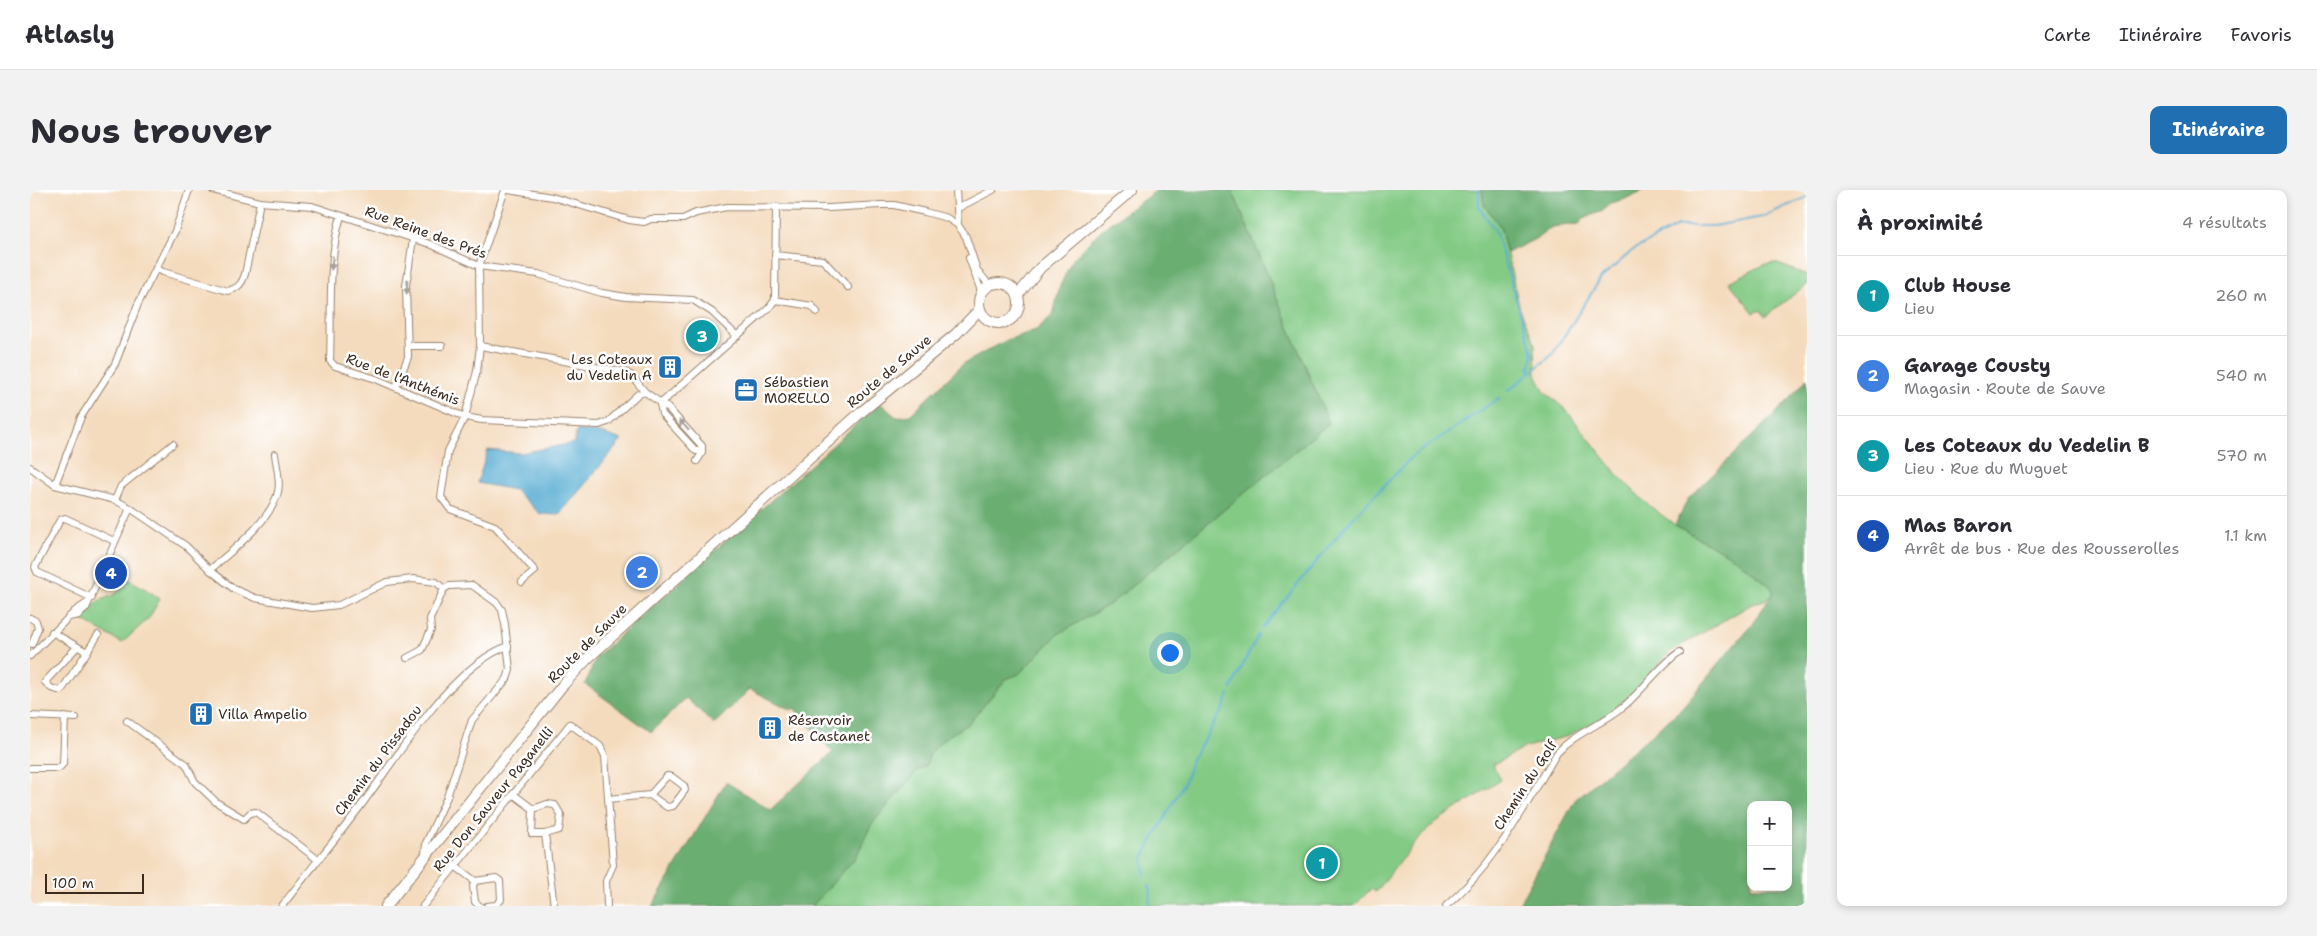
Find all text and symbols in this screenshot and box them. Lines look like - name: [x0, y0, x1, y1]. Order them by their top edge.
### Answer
- text: Atlasly: [25, 19, 115, 51]
- text: Carte: [2044, 23, 2091, 47]
- text: Itinéraire: [2119, 23, 2203, 47]
- text: Favoris: [2231, 23, 2292, 47]
- button: Itinéraire: [2150, 106, 2287, 154]
- text: Nous trouver: [30, 107, 272, 154]
- street label: Rue Reine des Prés: [363, 202, 490, 262]
- text: À proximité: [1857, 209, 1983, 237]
- text: 4 résultats: [2182, 212, 2267, 233]
- one-way arrow: [328, 256, 336, 272]
- text: Club House: [1904, 273, 2011, 298]
- one-way arrow: [402, 279, 410, 295]
- text: 1: [1869, 285, 1877, 306]
- text: 260 m: [2215, 285, 2267, 306]
- text: Lieu: [1904, 298, 1935, 319]
- pin: 3: [686, 317, 718, 355]
- street label: Route de Sauve: [843, 330, 935, 412]
- street label: Rue de l'Anthémis: [343, 349, 463, 409]
- place label: Les Coteaux du Vedelin A: [566, 350, 652, 384]
- text: Garage Cousty: [1904, 353, 2051, 378]
- building icon: Les Coteaux du Vedelin A: [657, 354, 683, 380]
- text: 2: [1867, 365, 1879, 386]
- text: 540 m: [2216, 365, 2267, 386]
- place label: Sébastien MORELLO: [764, 373, 830, 407]
- office icon: Sébastien MORELLO: [733, 377, 759, 403]
- text: Magasin · Route de Sauve: [1904, 378, 2106, 399]
- one-way arrow: [678, 420, 690, 432]
- text: Les Coteaux du Vedelin B: [1904, 433, 2150, 458]
- text: 3: [1867, 445, 1879, 466]
- text: 570 m: [2217, 445, 2267, 466]
- text: Lieu · Rue du Muguet: [1904, 458, 2068, 479]
- text: Mas Baron: [1904, 513, 2012, 538]
- text: 4: [1867, 525, 1879, 546]
- text: 1.1 km: [2224, 525, 2267, 546]
- text: Arrêt de bus · Rue des Rousserolles: [1904, 538, 2179, 559]
- pin: 2: [626, 553, 658, 591]
- pin: 4: [95, 554, 127, 592]
- street label: Route de Sauve: [544, 599, 631, 686]
- your location: [1157, 640, 1183, 666]
- building icon: Villa Ampelio: [188, 701, 214, 727]
- street label: Chemin du Pissadou: [330, 701, 426, 819]
- place label: Villa Ampelio: [218, 705, 307, 723]
- place label: Réservoir de Castanet: [788, 711, 870, 745]
- building icon: Réservoir de Castanet: [757, 715, 783, 741]
- street label: Rue Don Sauveur Paganelli: [429, 723, 557, 875]
- street label: Chemin du Golf: [1489, 736, 1561, 833]
- map controls: [1747, 801, 1792, 891]
- button: +: [1747, 801, 1792, 846]
- pin: 1: [1306, 844, 1338, 882]
- button: −: [1747, 846, 1792, 891]
- scale bar: [45, 871, 144, 894]
- text: 100 m: [52, 874, 94, 892]

